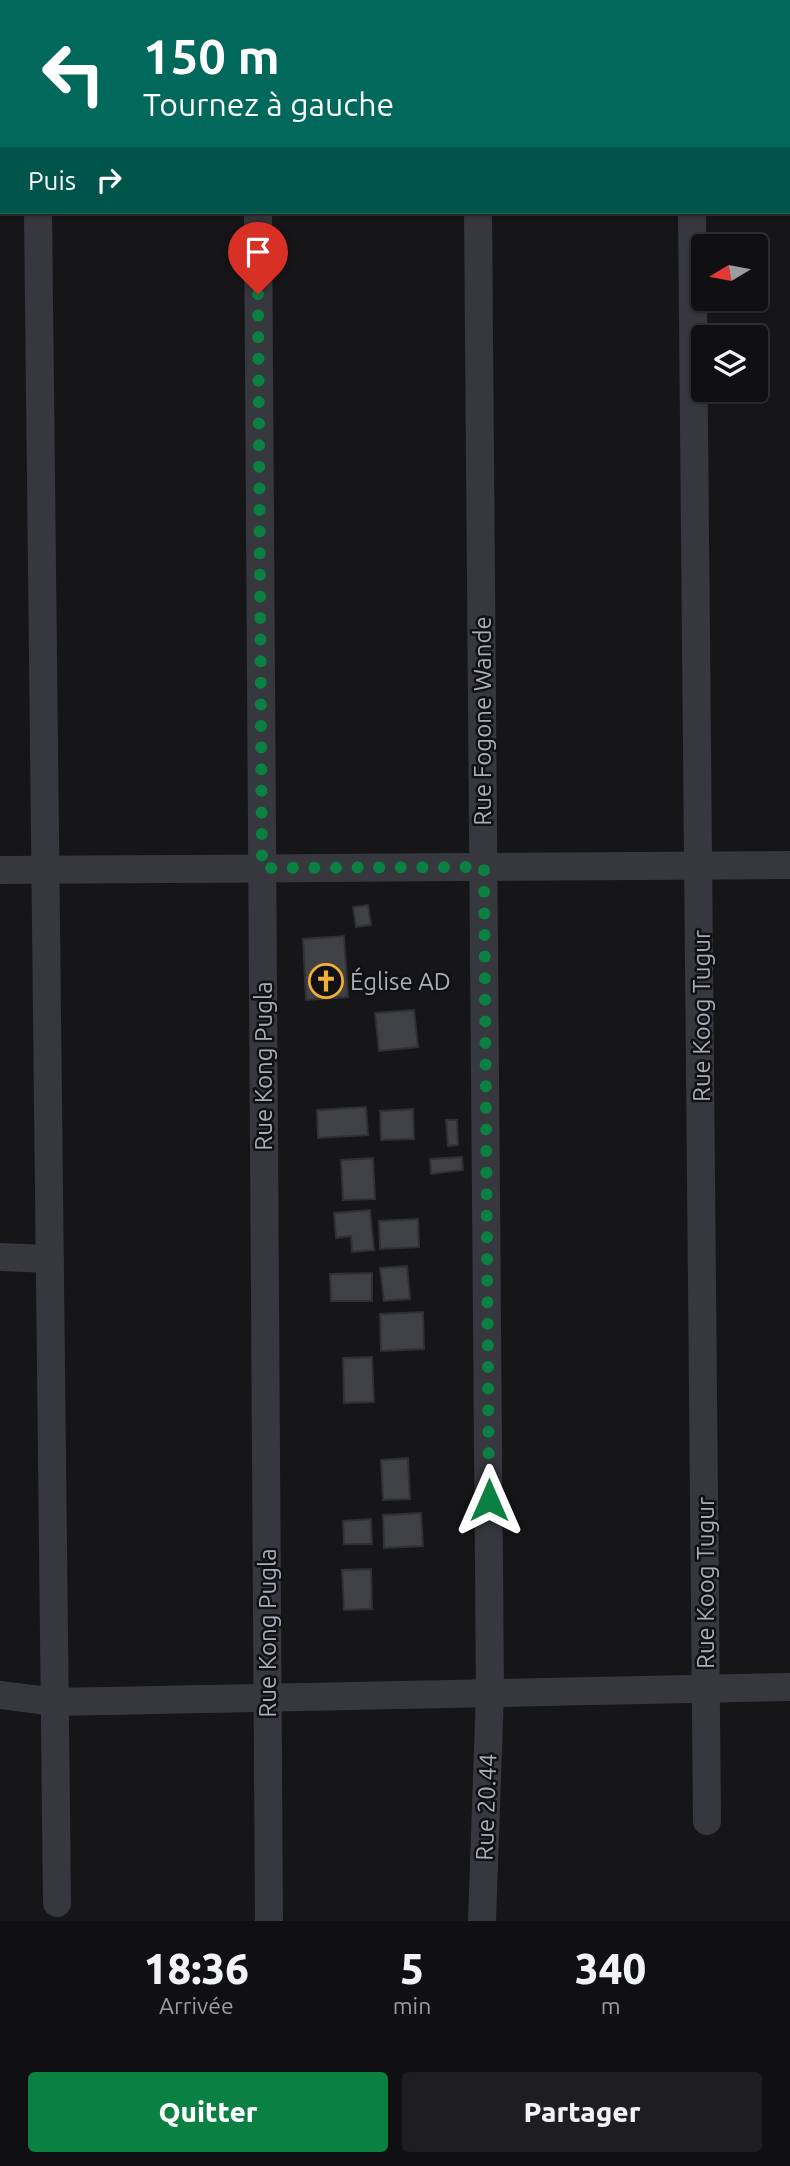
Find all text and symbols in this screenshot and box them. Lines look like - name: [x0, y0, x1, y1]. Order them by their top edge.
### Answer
- icon: left: [28, 28, 119, 119]
- text: 150 m: [143, 28, 280, 83]
- text: Tournez à gauche: [143, 86, 394, 122]
- icon: right: [90, 161, 128, 199]
- text: Puis: [28, 166, 76, 195]
- pin: [228, 222, 288, 294]
- icon: arrive: [239, 233, 277, 271]
- north arrow: [691, 234, 768, 312]
- map controls: [691, 234, 768, 402]
- button: layers: [691, 325, 768, 402]
- street label: Rue Fogone Wande: [469, 616, 496, 826]
- street label: Rue Koog Tugur: [688, 930, 715, 1102]
- church icon: Église AD: [307, 962, 345, 1000]
- place label: Église AD: [350, 967, 451, 995]
- street label: Rue Kong Pugla: [250, 981, 277, 1151]
- position arrow: [452, 1463, 526, 1537]
- street label: Rue Koog Tugur: [692, 1497, 719, 1669]
- street label: Rue Kong Pugla: [254, 1548, 281, 1718]
- street label: Rue 20.44: [471, 1753, 501, 1861]
- text: 18:36: [144, 1945, 249, 1992]
- text: 5: [400, 1945, 424, 1992]
- text: 340: [575, 1945, 646, 1992]
- text: Arrivée: [159, 1993, 234, 2018]
- text: min: [393, 1993, 431, 2018]
- text: m: [601, 1993, 621, 2018]
- button: Quitter: [28, 2072, 388, 2152]
- button: Partager: [402, 2072, 762, 2152]

